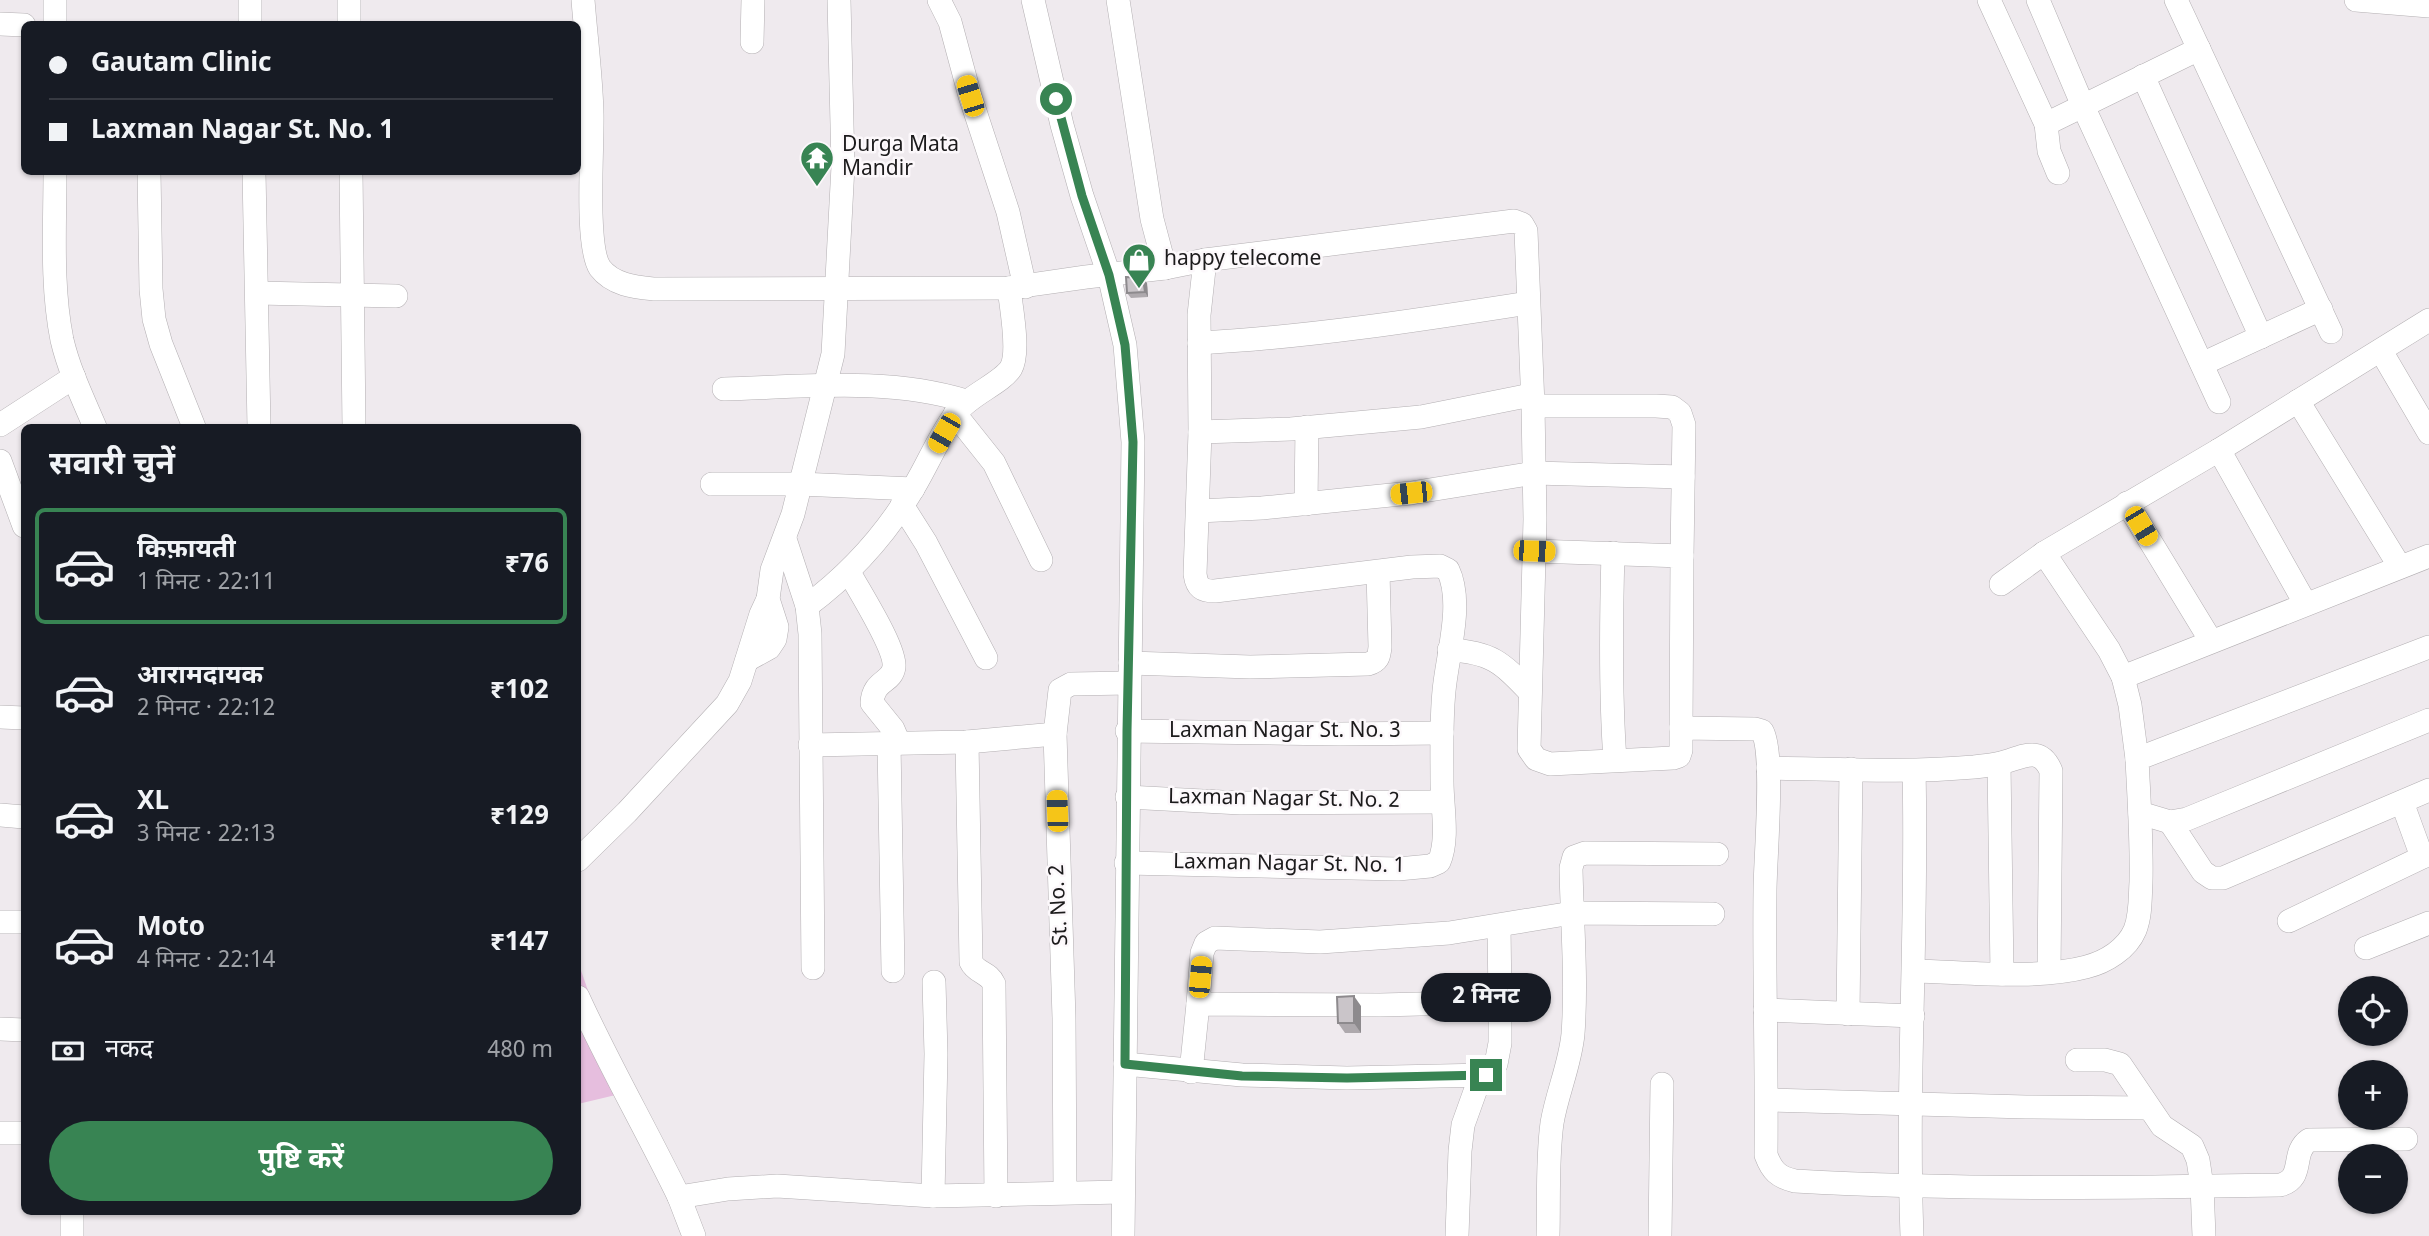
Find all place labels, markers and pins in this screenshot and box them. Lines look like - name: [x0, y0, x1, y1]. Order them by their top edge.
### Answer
- place label: Durga Mata Mandir: [842, 132, 959, 184]
- temple icon: Durga Mata Mandir: [798, 139, 836, 188]
- shop icon: happy telecome: [1120, 241, 1158, 290]
- place label: happy telecome: [1164, 246, 1321, 274]

